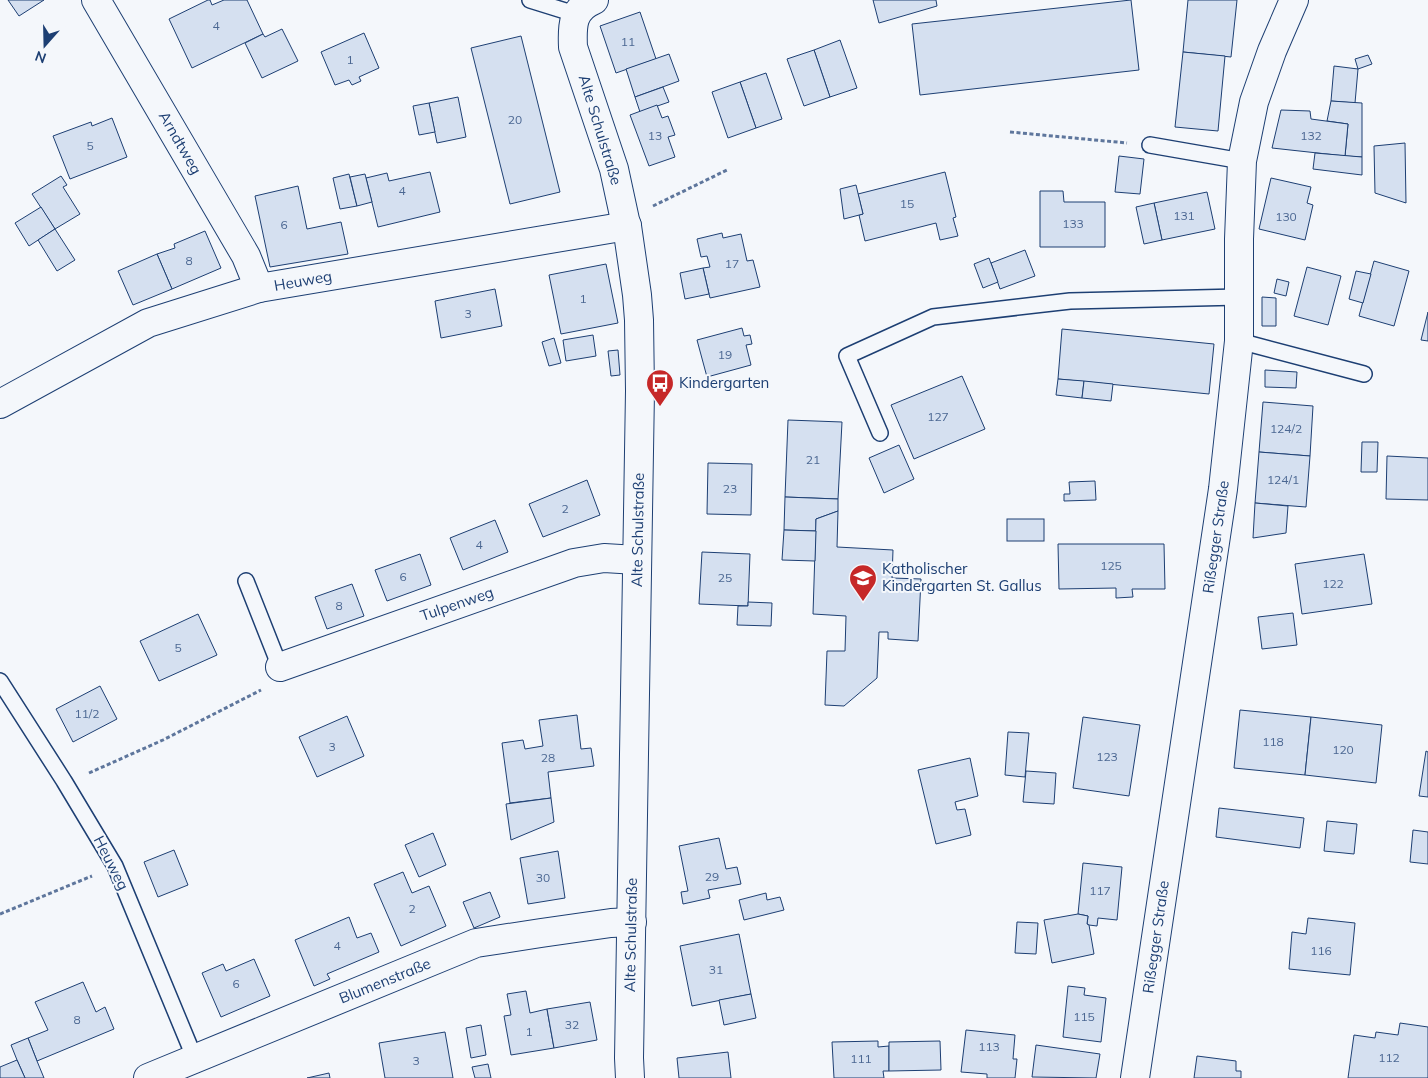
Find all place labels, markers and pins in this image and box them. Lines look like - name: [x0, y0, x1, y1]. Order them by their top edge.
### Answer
- bus stop icon: Kindergarten: [645, 368, 675, 407]
- place label: Kindergarten: [679, 373, 769, 392]
- place label: Katholischer Kindergarten St. Gallus: [882, 559, 1042, 595]
- school or university icon: Katholischer Kindergarten St. Gallus: [848, 563, 878, 602]

